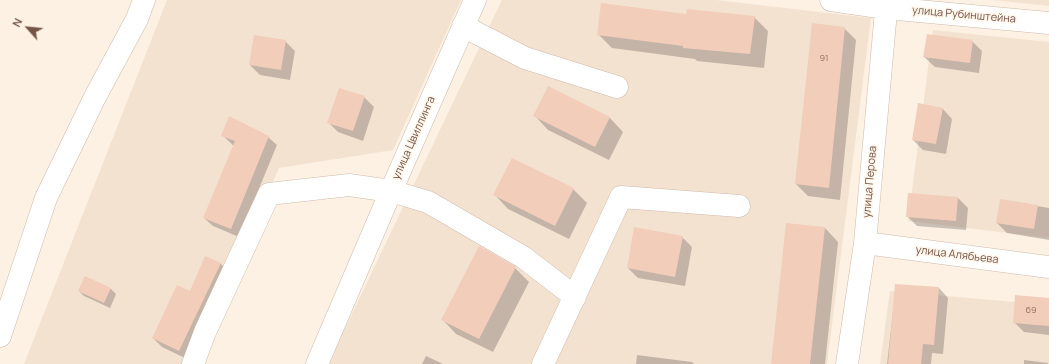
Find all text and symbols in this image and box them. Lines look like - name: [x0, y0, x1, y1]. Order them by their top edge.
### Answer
- street label: улица Рубинштейна: [912, 4, 1016, 26]
- north arrow: [8, 8, 48, 48]
- text: N: [8, 15, 25, 29]
- house number: 91: [819, 53, 829, 63]
- street label: улица Цвиллинга: [390, 94, 438, 182]
- street label: улица Перова: [860, 145, 880, 219]
- street label: улица Алябьева: [915, 243, 999, 267]
- house number: 69: [1025, 305, 1037, 315]

